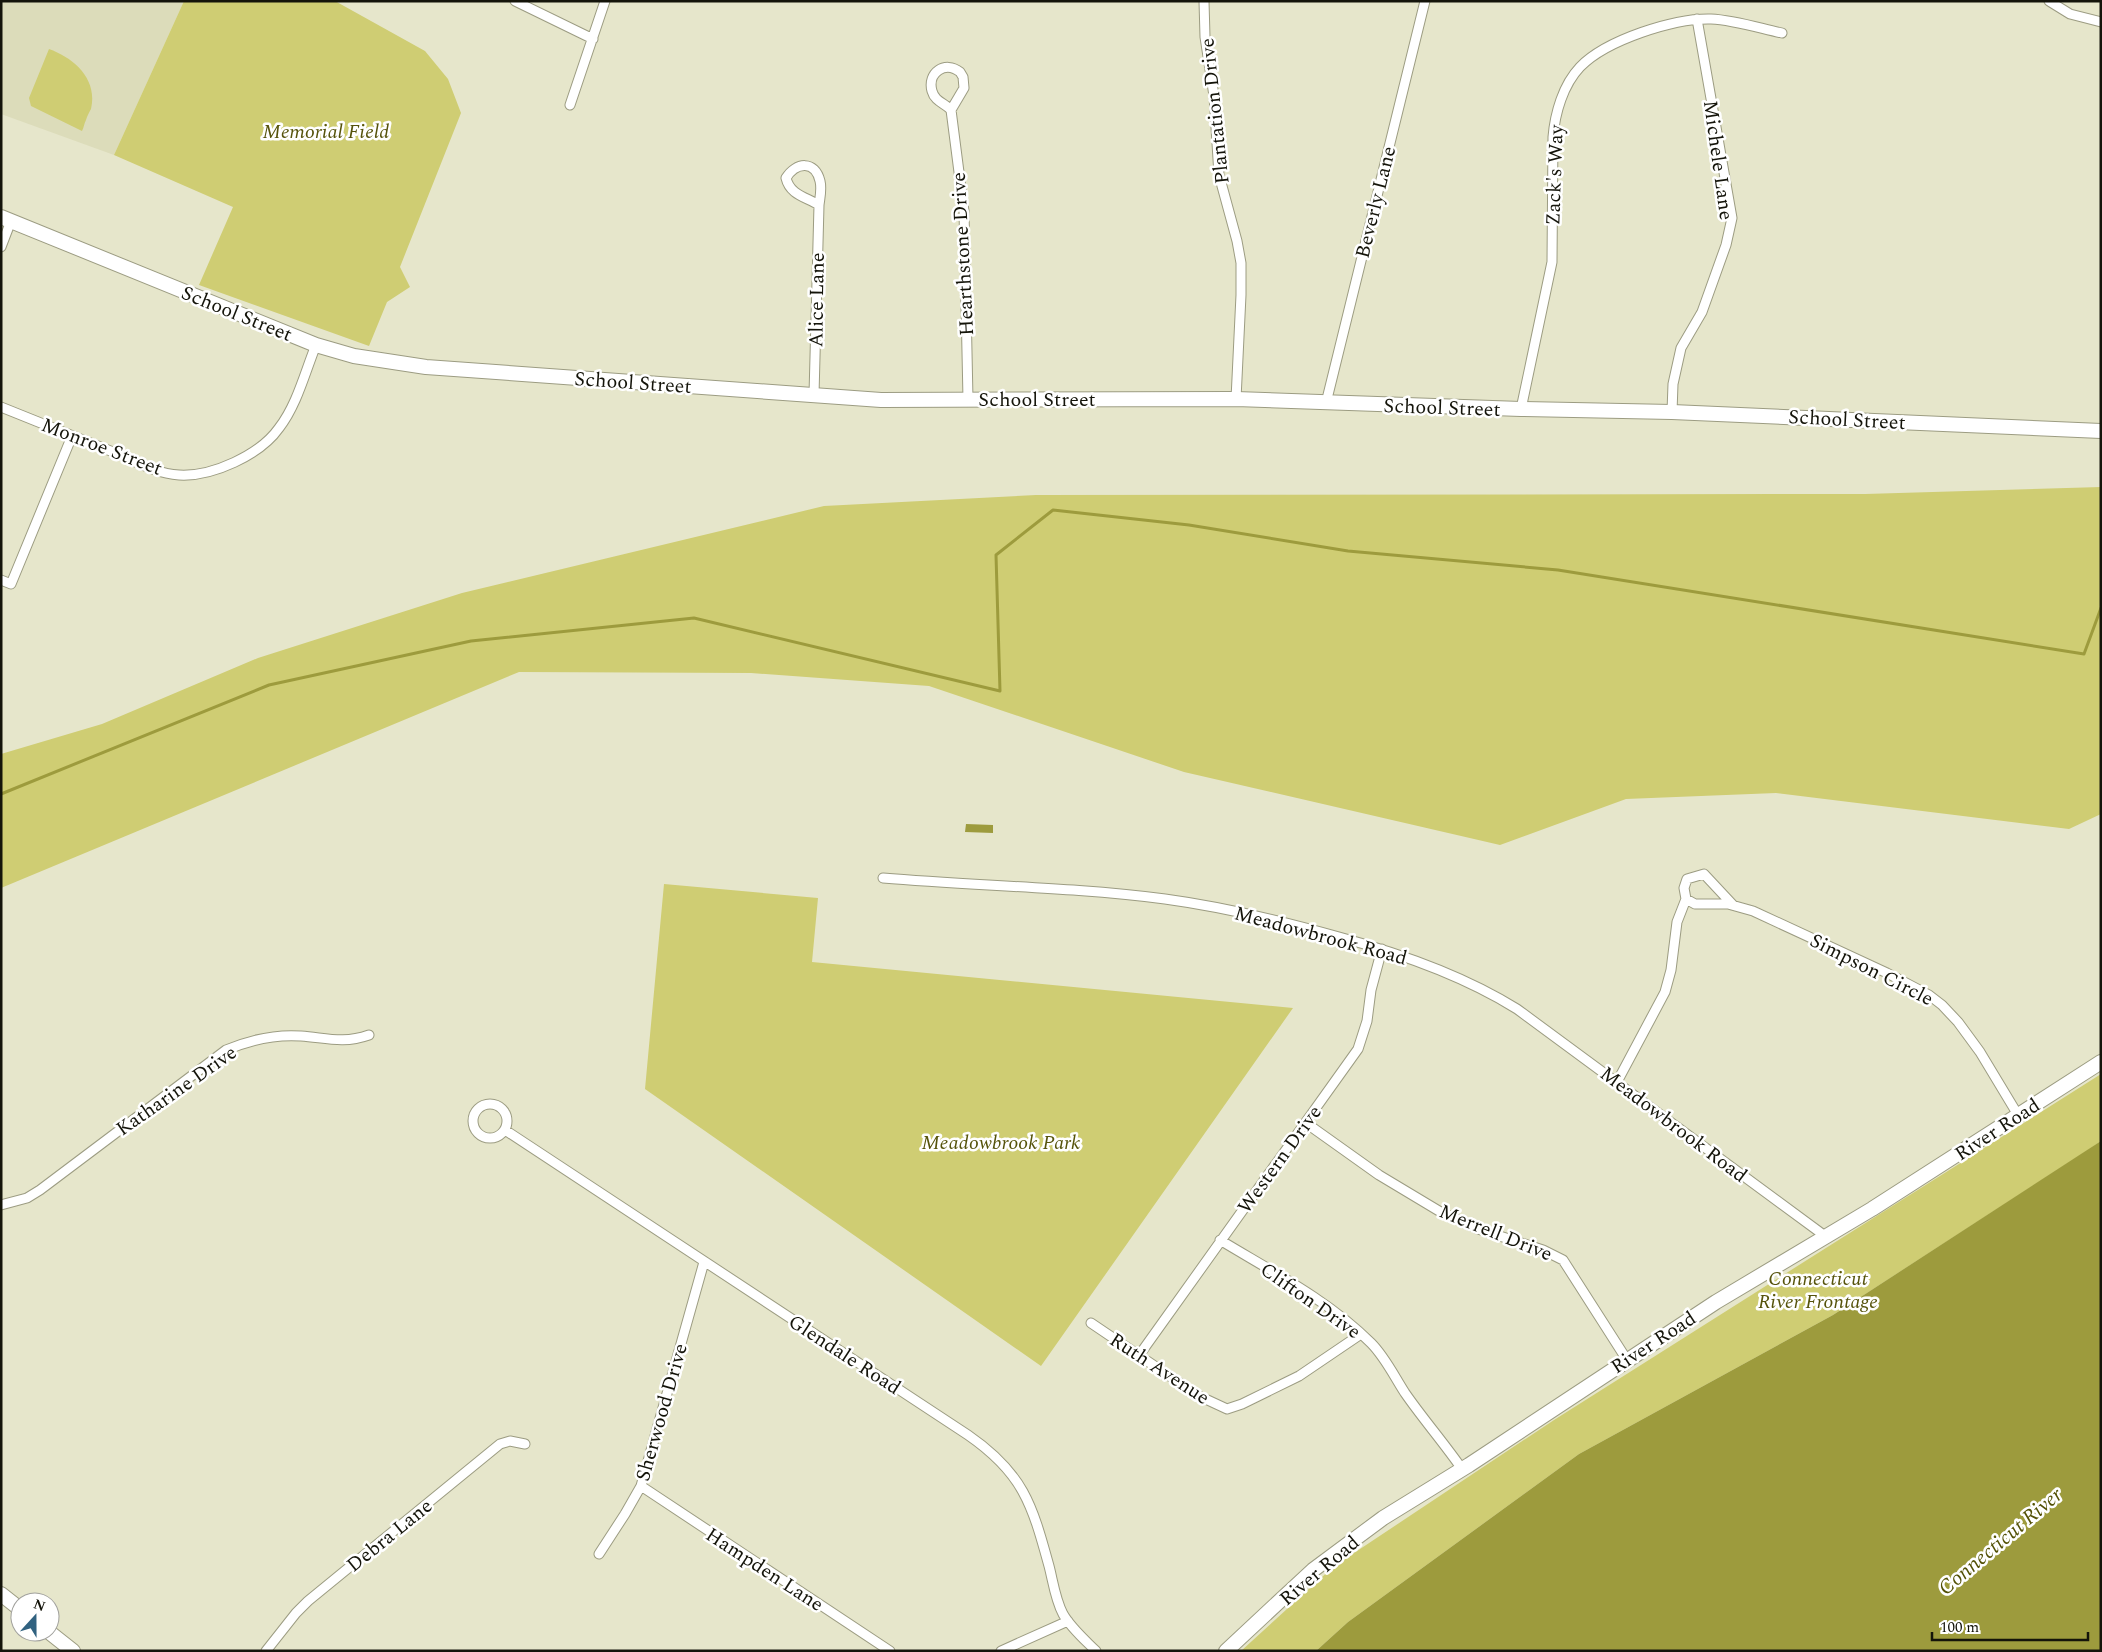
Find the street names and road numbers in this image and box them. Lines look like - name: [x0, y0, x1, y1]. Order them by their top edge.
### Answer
- street label: Plantation Drive: [1192, 36, 1238, 185]
- street label: Michele Lane: [1695, 98, 1741, 222]
- street label: Zack's Way: [1538, 123, 1572, 226]
- street label: Beverly Lane: [1348, 143, 1404, 261]
- street label: Hearthstone Drive: [944, 171, 982, 337]
- street label: Alice Lane: [801, 252, 833, 348]
- street label: School Street: [177, 278, 297, 350]
- street label: School Street: [573, 364, 692, 402]
- street label: School Street: [978, 385, 1096, 415]
- street label: School Street: [1383, 391, 1501, 425]
- street label: School Street: [1788, 402, 1906, 438]
- street label: Monroe Street: [37, 410, 167, 484]
- street label: Meadowbrook Road: [1231, 898, 1411, 973]
- street label: Simpson Circle: [1804, 926, 1939, 1014]
- street label: Katharine Drive: [110, 1038, 243, 1144]
- street label: Meadowbrook Road: [1593, 1059, 1753, 1190]
- street label: River Road: [1949, 1091, 2046, 1169]
- street label: Western Drive: [1230, 1099, 1329, 1220]
- street label: Merrell Drive: [1434, 1197, 1557, 1269]
- street label: Clifton Drive: [1254, 1255, 1367, 1347]
- street label: River Road: [1605, 1304, 1702, 1382]
- street label: Glendale Road: [782, 1307, 907, 1403]
- street label: Ruth Avenue: [1103, 1325, 1216, 1413]
- street label: Sherwood Drive: [628, 1340, 696, 1485]
- street label: Debra Lane: [340, 1492, 439, 1580]
- street label: Hampden Lane: [699, 1520, 830, 1619]
- street label: River Road: [1273, 1528, 1366, 1613]

